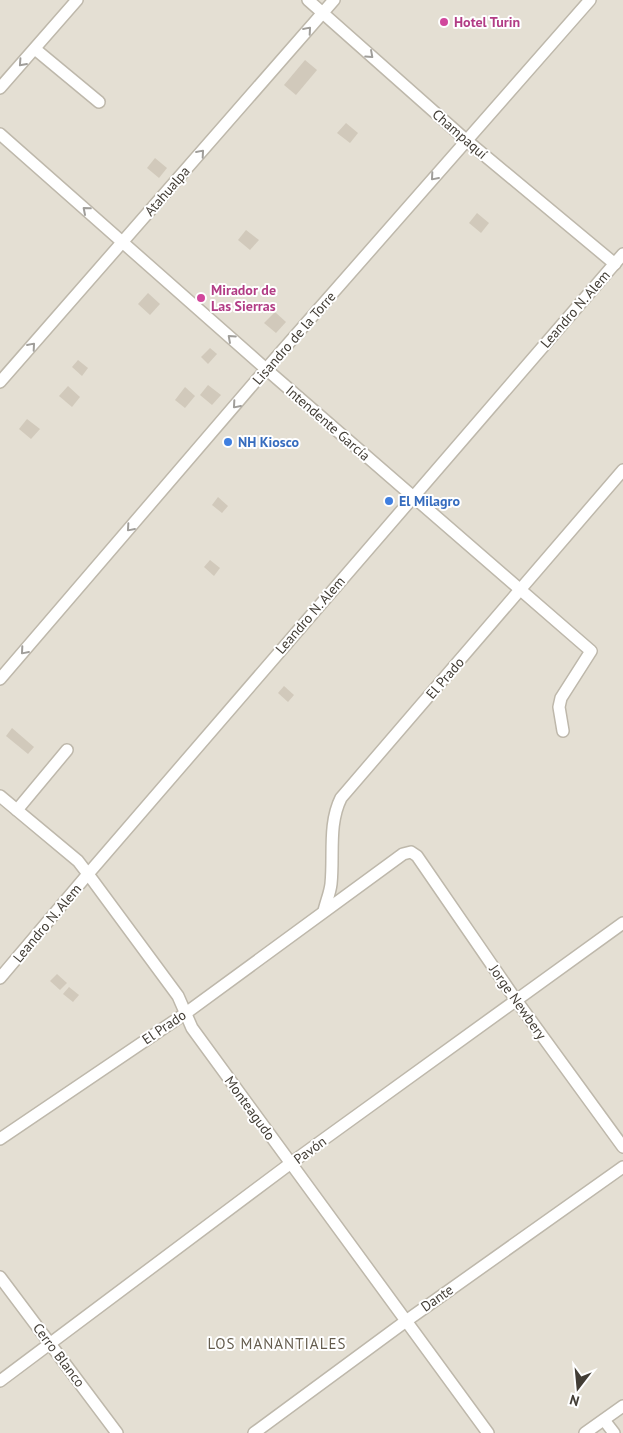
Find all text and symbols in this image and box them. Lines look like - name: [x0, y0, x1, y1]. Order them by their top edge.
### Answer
- place label: Hotel Turin: [454, 13, 520, 31]
- marker: Hotel Turin: [438, 16, 450, 28]
- one-way arrow: [302, 27, 311, 36]
- one-way arrow: [365, 50, 374, 59]
- one-way arrow: [19, 58, 28, 67]
- street label: Champaquí: [429, 105, 491, 163]
- one-way arrow: [195, 149, 204, 158]
- street label: Atahualpa: [140, 162, 194, 220]
- one-way arrow: [432, 171, 440, 180]
- one-way arrow: [82, 207, 91, 216]
- street label: Leandro N. Alem: [536, 266, 614, 352]
- place label: Mirador de Las Sierras: [211, 281, 276, 315]
- street label: Lisandro de la Torre: [249, 288, 339, 388]
- marker: Mirador de Las Sierras: [195, 292, 207, 304]
- one-way arrow: [227, 335, 236, 344]
- one-way arrow: [26, 342, 35, 351]
- street label: Intendente García: [282, 381, 374, 465]
- one-way arrow: [233, 399, 241, 408]
- place label: NH Kiosco: [238, 433, 300, 451]
- marker: NH Kiosco: [222, 436, 234, 448]
- place label: El Milagro: [399, 492, 460, 510]
- marker: El Milagro: [383, 495, 395, 507]
- one-way arrow: [126, 523, 135, 532]
- street label: Leandro N. Alem: [271, 572, 349, 658]
- one-way arrow: [20, 646, 29, 655]
- street label: El Prado: [422, 653, 468, 703]
- street label: Leandro N. Alem: [9, 880, 85, 966]
- street label: Jorge Newbery: [485, 960, 551, 1043]
- street label: El Prado: [138, 1006, 190, 1048]
- street label: Monteagudo: [221, 1072, 279, 1144]
- street label: Pavón: [290, 1132, 330, 1168]
- street label: Dante: [417, 1280, 457, 1316]
- street label: Cerro Blanco: [29, 1319, 89, 1391]
- district label: LOS MANANTIALES: [208, 1334, 346, 1353]
- north arrow: [553, 1363, 603, 1413]
- text: N: [568, 1391, 581, 1410]

